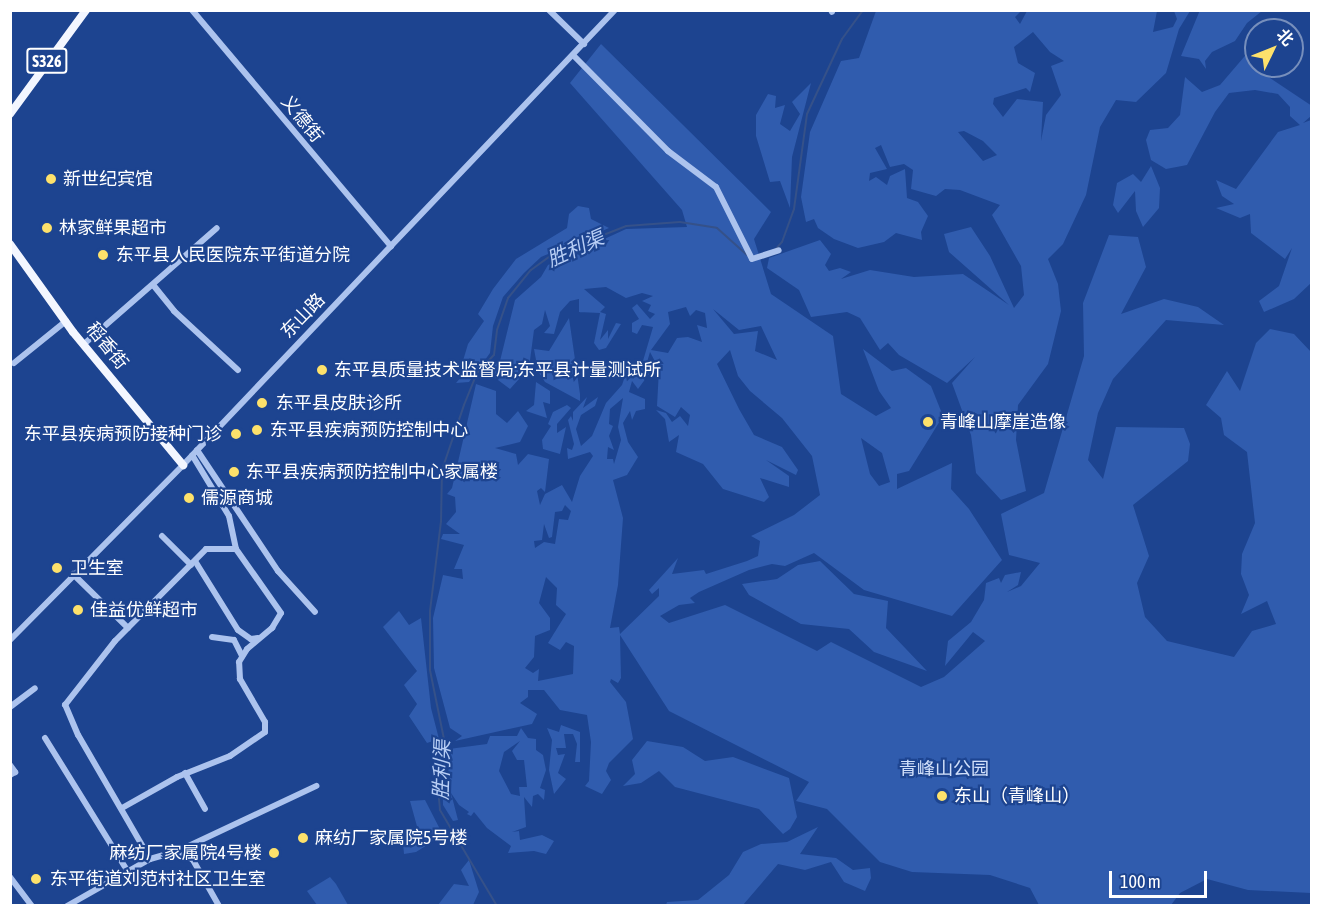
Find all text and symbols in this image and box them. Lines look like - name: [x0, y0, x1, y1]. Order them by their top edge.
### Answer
- north arrow: [1244, 18, 1304, 78]
- text: 北: [1274, 25, 1298, 49]
- road number: S326: [26, 48, 68, 74]
- street label: 义德街: [277, 91, 327, 147]
- place label: 新世纪宾馆: [63, 168, 153, 190]
- marker: 新世纪宾馆: [44, 172, 58, 186]
- place label: 林家鲜果超市: [59, 217, 167, 239]
- marker: 林家鲜果超市: [40, 221, 54, 235]
- water label: 胜利渠: [543, 225, 607, 271]
- place label: 东平县人民医院东平街道分院: [116, 244, 350, 266]
- marker: 东平县人民医院东平街道分院: [94, 246, 112, 264]
- street label: 东山路: [276, 289, 330, 343]
- street label: 稻香街: [82, 318, 132, 374]
- place label: 东平县质量技术监督局;东平县计量测试所: [334, 359, 661, 381]
- marker: 东平县质量技术监督局;东平县计量测试所: [315, 363, 329, 377]
- place label: 东平县皮肤诊所: [276, 392, 402, 414]
- marker: 东平县皮肤诊所: [253, 394, 271, 412]
- place label: 青峰山摩崖造像: [940, 411, 1066, 433]
- marker: 青峰山摩崖造像: [921, 415, 935, 429]
- place label: 东平县疾病预防控制中心: [270, 419, 468, 441]
- marker: 东平县疾病预防控制中心: [248, 421, 266, 439]
- place label: 东平县疾病预防接种门诊: [24, 423, 222, 445]
- marker: 东平县疾病预防接种门诊: [227, 425, 245, 443]
- place label: 东平县疾病预防控制中心家属楼: [246, 461, 498, 483]
- marker: 东平县疾病预防控制中心家属楼: [227, 465, 241, 479]
- place label: 儒源商城: [201, 487, 273, 509]
- marker: 儒源商城: [182, 491, 196, 505]
- place label: 卫生室: [70, 557, 124, 579]
- marker: 卫生室: [48, 559, 66, 577]
- place label: 佳益优鲜超市: [90, 599, 198, 621]
- marker: 佳益优鲜超市: [71, 603, 85, 617]
- water label: 胜利渠: [428, 740, 454, 800]
- park label: 青峰山公园: [899, 758, 989, 780]
- place label: 东山（青峰山）: [954, 785, 1080, 807]
- marker: 东山（青峰山）: [935, 789, 949, 803]
- place label: 麻纺厂家属院5号楼: [315, 827, 467, 849]
- marker: 麻纺厂家属院5号楼: [296, 831, 310, 845]
- place label: 麻纺厂家属院4号楼: [110, 842, 262, 864]
- marker: 麻纺厂家属院4号楼: [267, 846, 281, 860]
- scale bar: [1112, 859, 1210, 897]
- place label: 东平街道刘范村社区卫生室: [50, 868, 266, 890]
- marker: 东平街道刘范村社区卫生室: [27, 870, 45, 888]
- text: 100 m: [1120, 871, 1161, 892]

